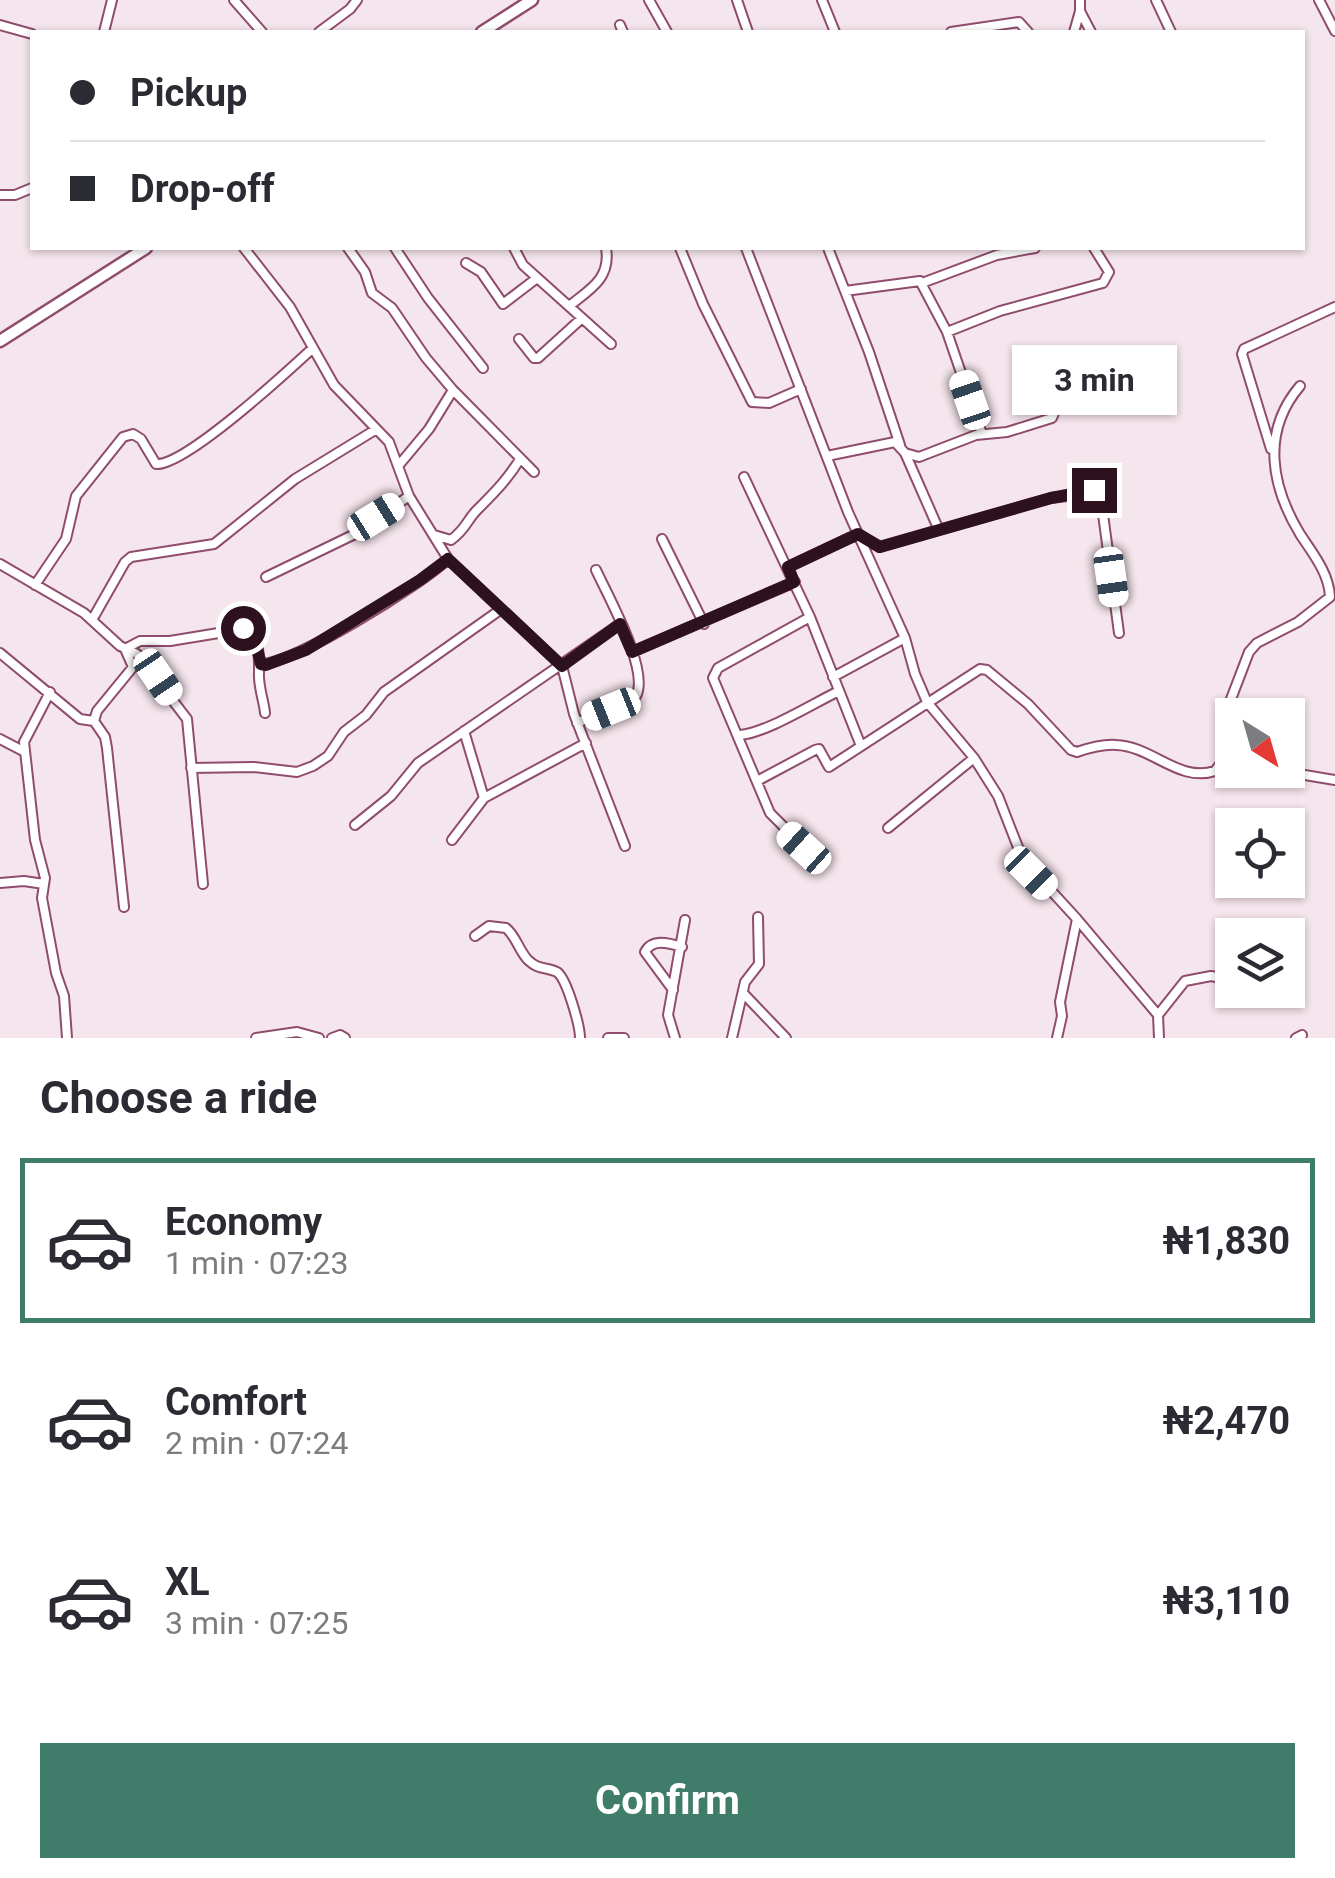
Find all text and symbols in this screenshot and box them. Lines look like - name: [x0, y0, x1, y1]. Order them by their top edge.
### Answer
- text: Pickup: [130, 71, 247, 115]
- text: Drop-off: [130, 167, 275, 211]
- callout: 3 min: [1012, 345, 1176, 415]
- text: 3 min: [1054, 361, 1135, 399]
- car: [946, 367, 994, 433]
- route end: [1072, 468, 1117, 513]
- car: [343, 488, 409, 546]
- car: [1092, 545, 1130, 609]
- route start: [221, 606, 266, 651]
- car: [129, 644, 187, 710]
- car: [578, 684, 644, 734]
- north arrow: [1215, 698, 1305, 788]
- map controls: [1215, 698, 1305, 1008]
- button: locate: [1215, 808, 1305, 898]
- car: [772, 817, 836, 879]
- car: [999, 841, 1063, 905]
- button: layers: [1215, 918, 1305, 1008]
- text: Choose a ride: [40, 1071, 317, 1124]
- icon: car: [45, 1196, 135, 1286]
- text: Economy: [165, 1200, 322, 1244]
- text: ₦1,830: [1163, 1219, 1290, 1263]
- text: 1 min · 07:23: [165, 1244, 348, 1282]
- icon: car: [45, 1376, 135, 1466]
- text: Comfort: [165, 1380, 307, 1424]
- text: ₦2,470: [1163, 1399, 1290, 1443]
- text: 2 min · 07:24: [165, 1424, 348, 1462]
- icon: car: [45, 1556, 135, 1646]
- text: XL: [165, 1560, 210, 1604]
- text: ₦3,110: [1163, 1579, 1290, 1623]
- text: 3 min · 07:25: [165, 1604, 348, 1642]
- button: Confirm: [40, 1743, 1295, 1858]

